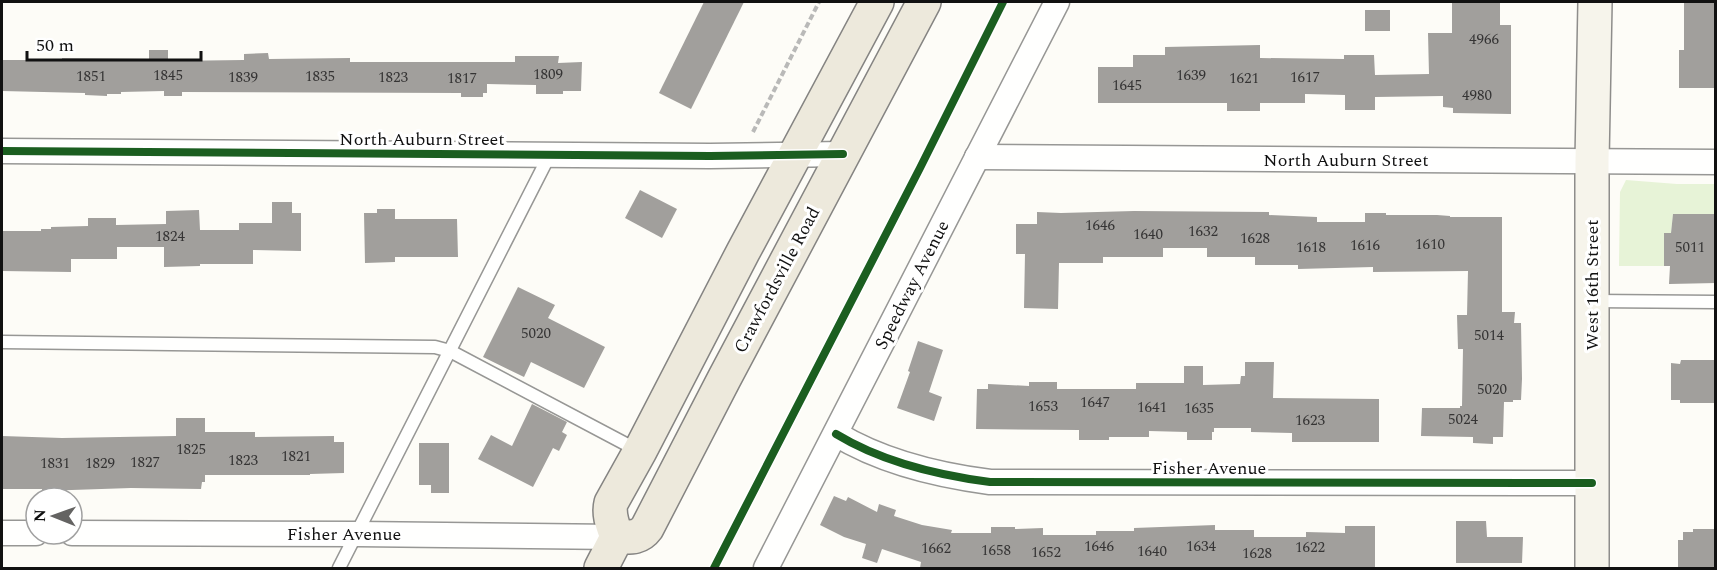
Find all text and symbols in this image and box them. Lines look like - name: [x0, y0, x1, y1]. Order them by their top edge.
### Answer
- scale bar: [27, 24, 201, 62]
- house number: 4966: [1469, 28, 1499, 51]
- text: 50 m: [36, 32, 74, 59]
- house number: 1809: [533, 63, 563, 86]
- house number: 1845: [153, 64, 183, 87]
- house number: 1639: [1176, 64, 1206, 87]
- house number: 1851: [76, 65, 106, 88]
- house number: 1835: [305, 65, 335, 88]
- house number: 1839: [228, 66, 258, 89]
- house number: 1823: [378, 66, 408, 89]
- house number: 1617: [1290, 66, 1320, 89]
- house number: 1817: [447, 67, 477, 90]
- house number: 1621: [1229, 67, 1259, 90]
- house number: 1645: [1112, 74, 1142, 97]
- house number: 4980: [1462, 84, 1492, 107]
- street label: North Auburn Street: [339, 126, 505, 153]
- street label: North Auburn Street: [1263, 147, 1429, 174]
- street label: Crawfordsville Road: [727, 202, 827, 358]
- house number: 1646: [1085, 214, 1115, 237]
- street label: Speedway Avenue: [868, 216, 956, 354]
- street label: West 16th Street: [1579, 219, 1606, 351]
- house number: 1632: [1188, 220, 1218, 243]
- house number: 1640: [1133, 223, 1163, 246]
- house number: 1824: [155, 225, 185, 248]
- house number: 1628: [1240, 227, 1270, 250]
- house number: 1610: [1415, 233, 1445, 256]
- house number: 1616: [1350, 234, 1380, 257]
- house number: 1618: [1296, 236, 1326, 259]
- house number: 5011: [1675, 236, 1705, 259]
- house number: 5020: [521, 322, 551, 345]
- house number: 5014: [1474, 324, 1504, 347]
- house number: 5020: [1477, 378, 1507, 401]
- house number: 1647: [1080, 391, 1110, 414]
- house number: 1653: [1028, 395, 1058, 418]
- house number: 1641: [1137, 396, 1167, 419]
- house number: 1635: [1184, 397, 1214, 420]
- house number: 5024: [1448, 408, 1478, 431]
- house number: 1623: [1295, 409, 1325, 432]
- house number: 1825: [176, 438, 206, 461]
- house number: 1821: [281, 445, 311, 468]
- house number: 1823: [228, 449, 258, 472]
- house number: 1827: [130, 451, 160, 474]
- house number: 1831: [40, 452, 70, 475]
- house number: 1829: [85, 452, 115, 475]
- street label: Fisher Avenue: [1152, 455, 1266, 482]
- north arrow: [24, 486, 84, 546]
- text: N: [28, 509, 52, 522]
- street label: Fisher Avenue: [287, 521, 401, 548]
- house number: 1646: [1084, 535, 1114, 558]
- house number: 1634: [1186, 535, 1216, 558]
- house number: 1622: [1295, 536, 1325, 559]
- house number: 1662: [921, 537, 951, 560]
- house number: 1658: [981, 539, 1011, 562]
- house number: 1640: [1137, 540, 1167, 563]
- house number: 1652: [1031, 541, 1061, 564]
- house number: 1628: [1242, 542, 1272, 565]

